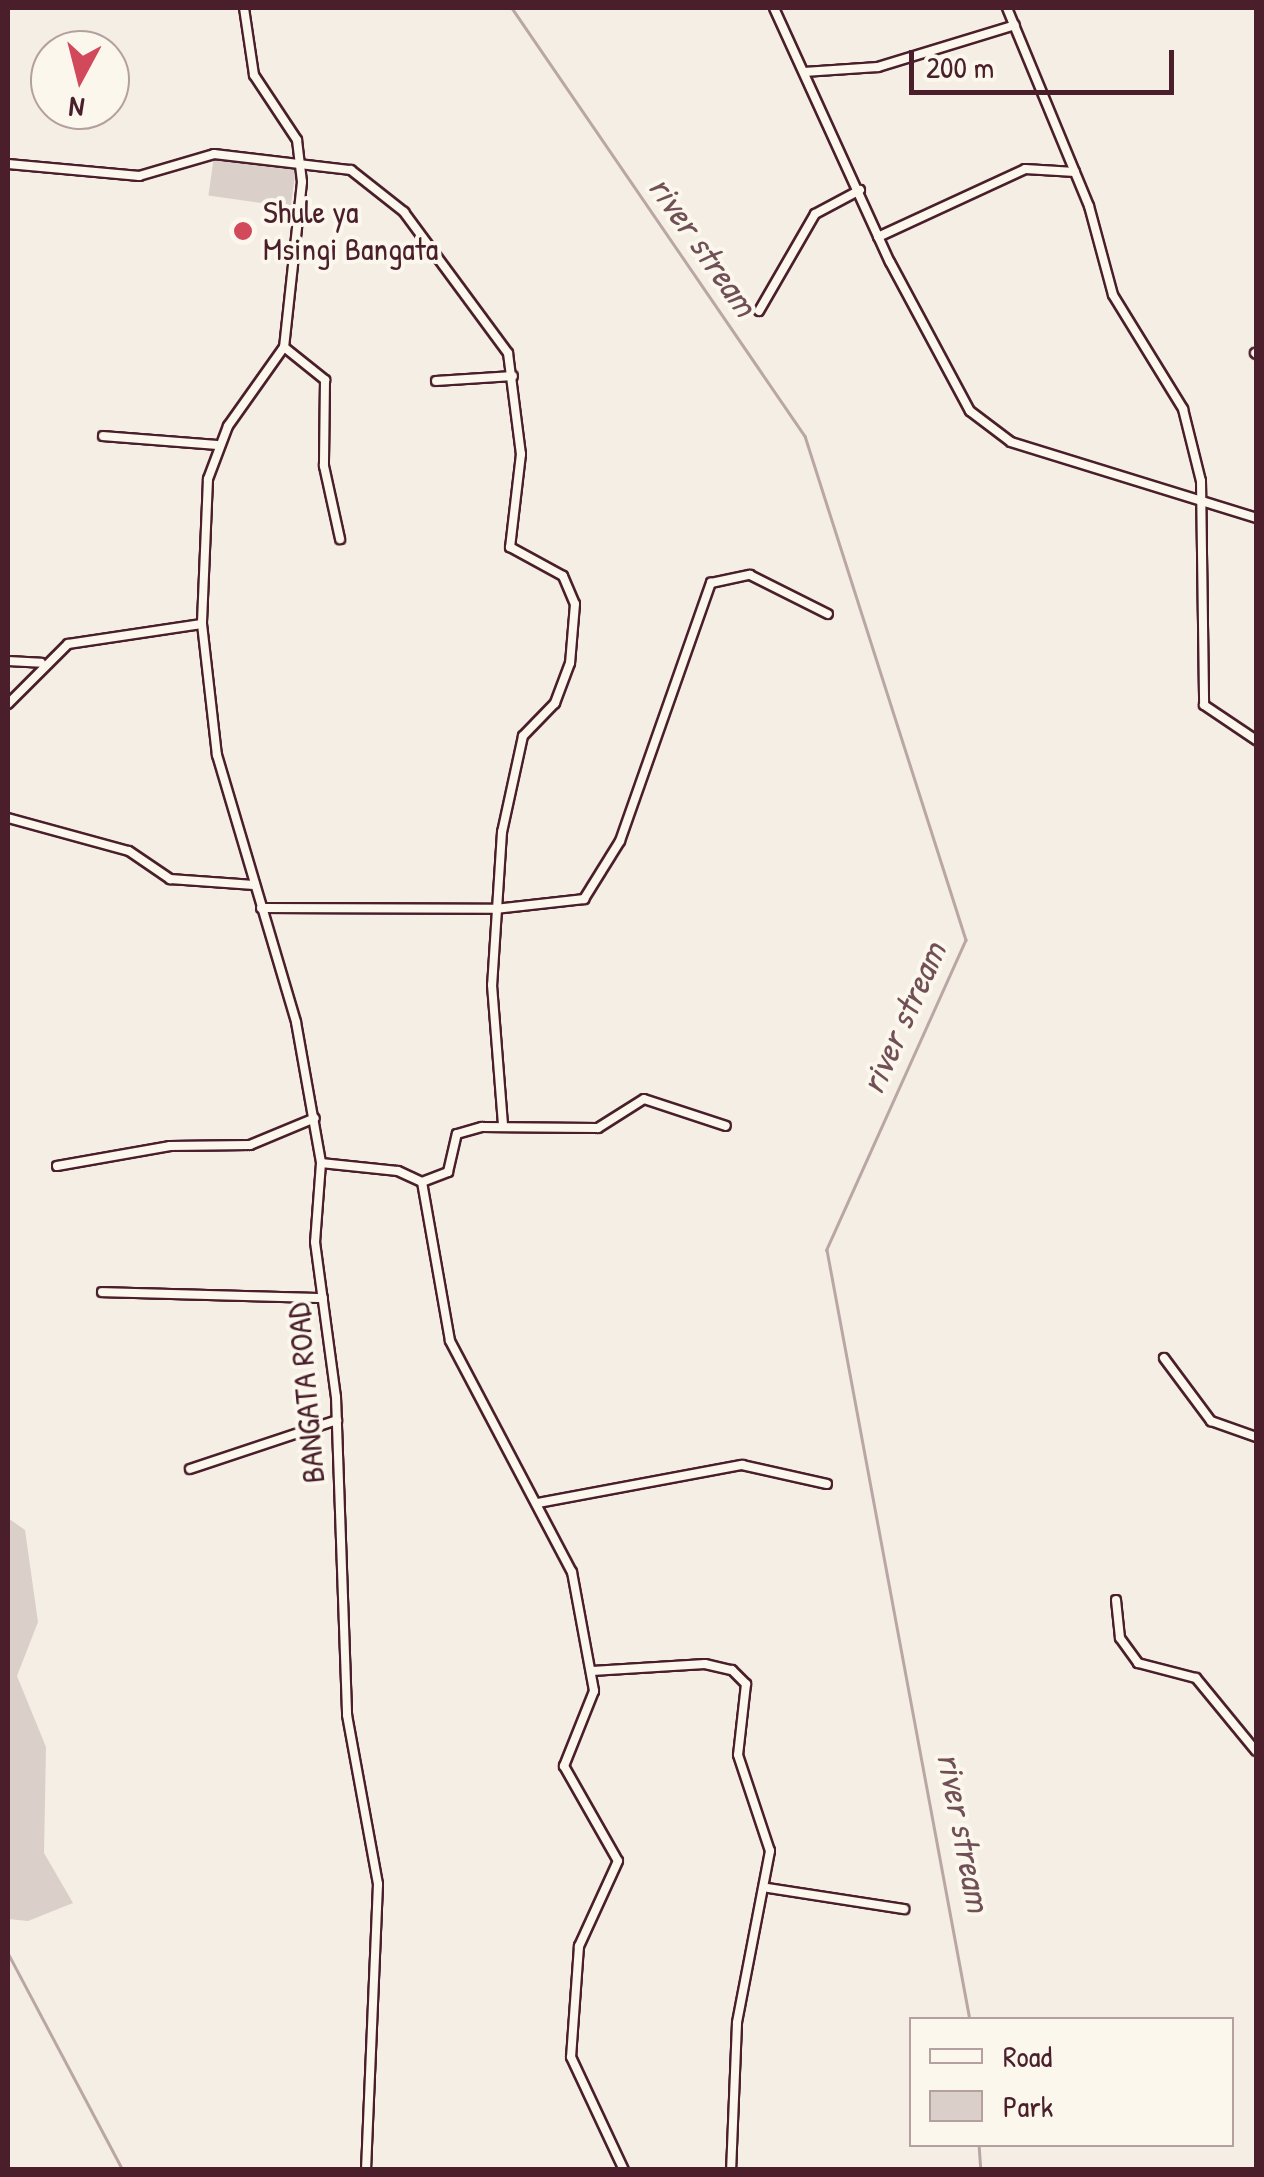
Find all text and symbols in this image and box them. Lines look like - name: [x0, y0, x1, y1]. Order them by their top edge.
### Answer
- north arrow: [30, 30, 130, 130]
- scale bar: [914, 30, 1179, 92]
- text: 200 m: [926, 47, 994, 87]
- text: N: [67, 88, 86, 128]
- water label: river stream: [640, 168, 766, 324]
- place label: Shule ya Msingi Bangata: [263, 194, 438, 269]
- marker: Shule ya Msingi Bangata: [232, 220, 254, 242]
- water label: river stream: [851, 936, 955, 1100]
- street label: BANGATA ROAD: [279, 1301, 333, 1485]
- water label: river stream: [928, 1749, 1000, 1915]
- legend: [909, 2017, 1234, 2147]
- text: Road: [1003, 2036, 1052, 2076]
- text: Park: [1003, 2086, 1053, 2126]

